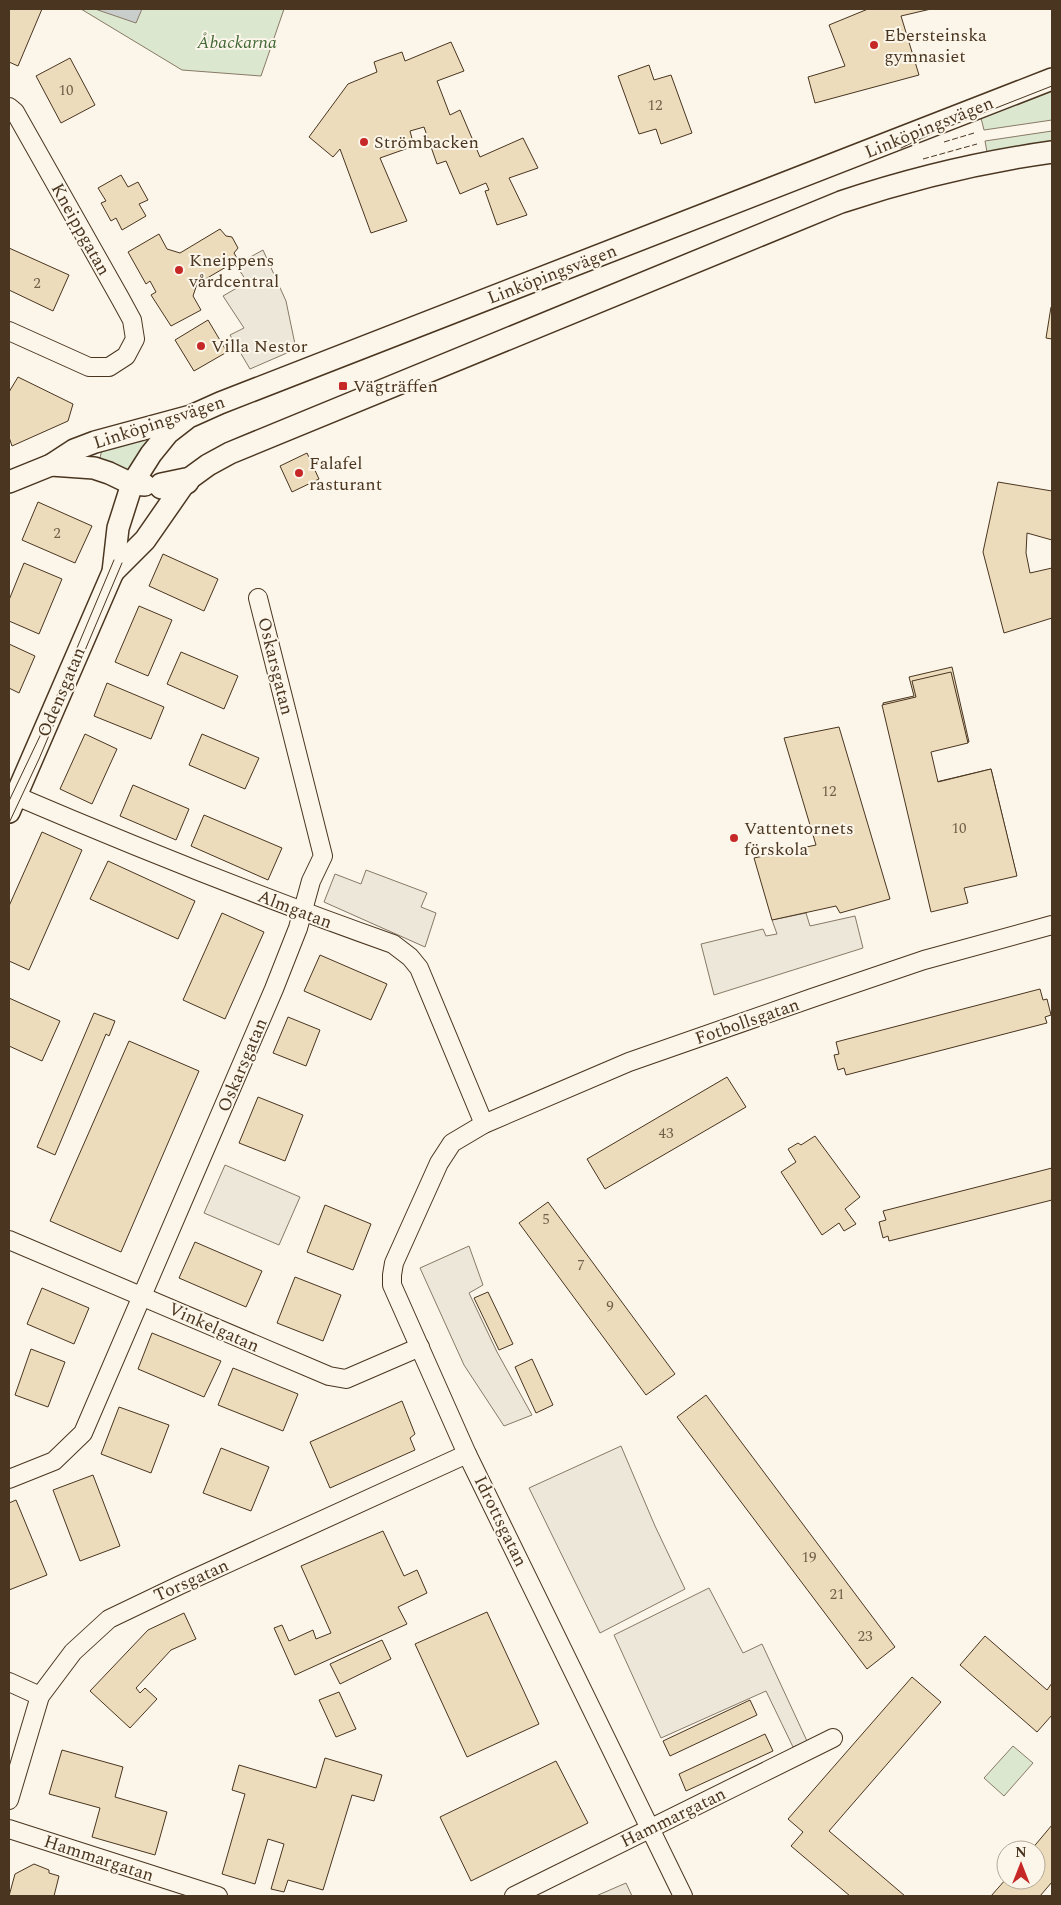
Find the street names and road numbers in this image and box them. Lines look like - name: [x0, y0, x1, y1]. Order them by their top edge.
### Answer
- street label: Linköpingsvägen: [861, 89, 998, 166]
- street label: Kneippgatan: [44, 178, 117, 281]
- street label: Linköpingsvägen: [484, 237, 621, 312]
- street label: Linköpingsvägen: [90, 389, 228, 456]
- street label: Oskarsgatan: [250, 614, 301, 718]
- street label: Odensgatan: [30, 643, 93, 741]
- street label: Almgatan: [254, 883, 336, 936]
- street label: Fotbollsgatan: [691, 991, 803, 1052]
- street label: Oskarsgatan: [211, 1014, 274, 1116]
- street label: Vinkelgatan: [164, 1295, 264, 1360]
- street label: Idrottsgatan: [467, 1471, 534, 1571]
- street label: Torsgatan: [149, 1552, 233, 1609]
- street label: Hammargatan: [616, 1780, 731, 1855]
- street label: Hammargatan: [40, 1828, 157, 1889]

